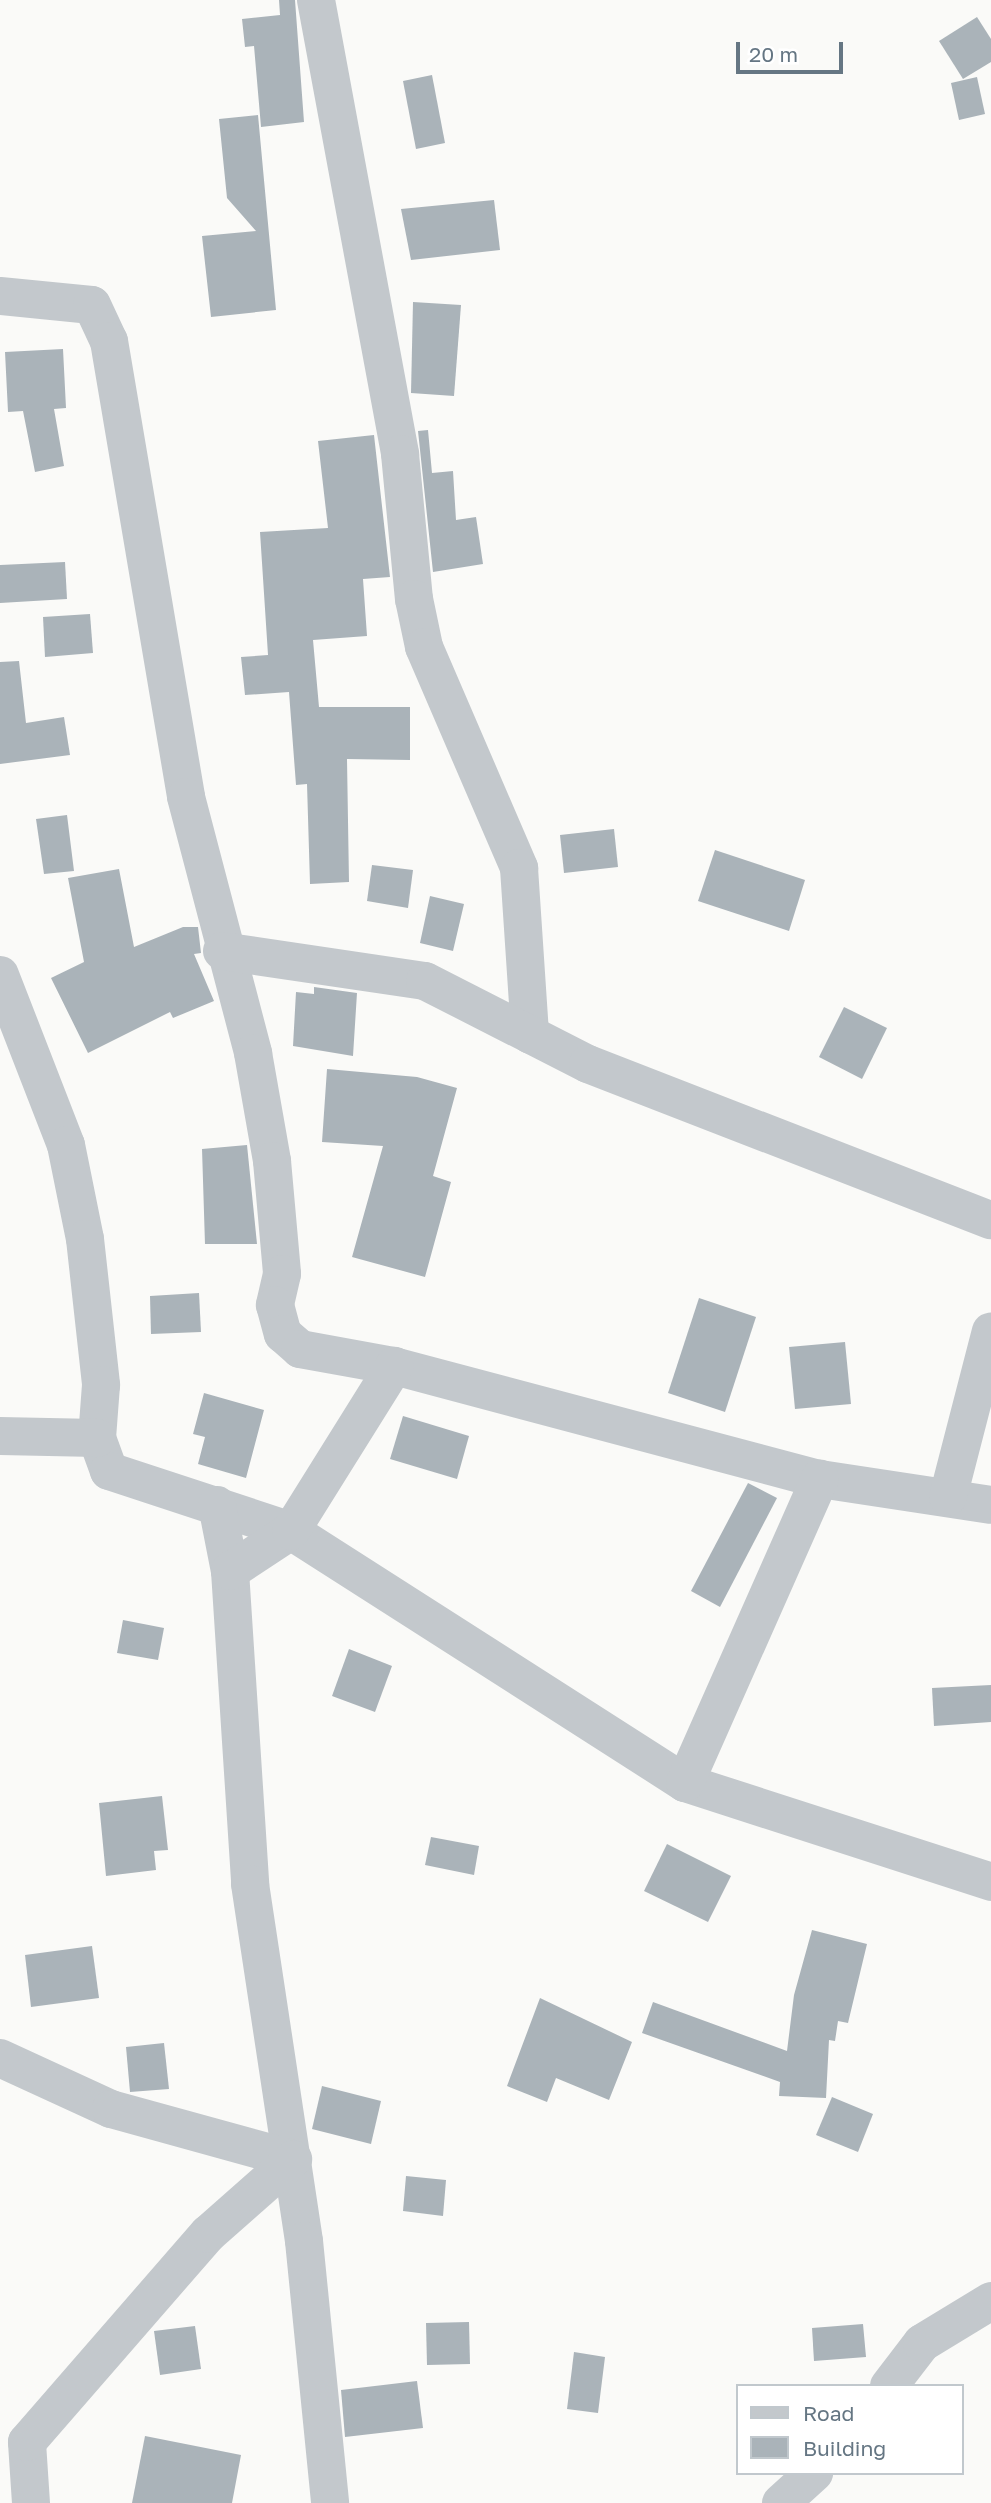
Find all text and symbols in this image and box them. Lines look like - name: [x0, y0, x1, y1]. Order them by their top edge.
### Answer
- scale bar: [739, 28, 846, 72]
- text: 20 m: [749, 41, 798, 67]
- legend: [736, 2384, 963, 2475]
- text: Road: [803, 2400, 854, 2426]
- text: Building: [803, 2435, 886, 2461]

